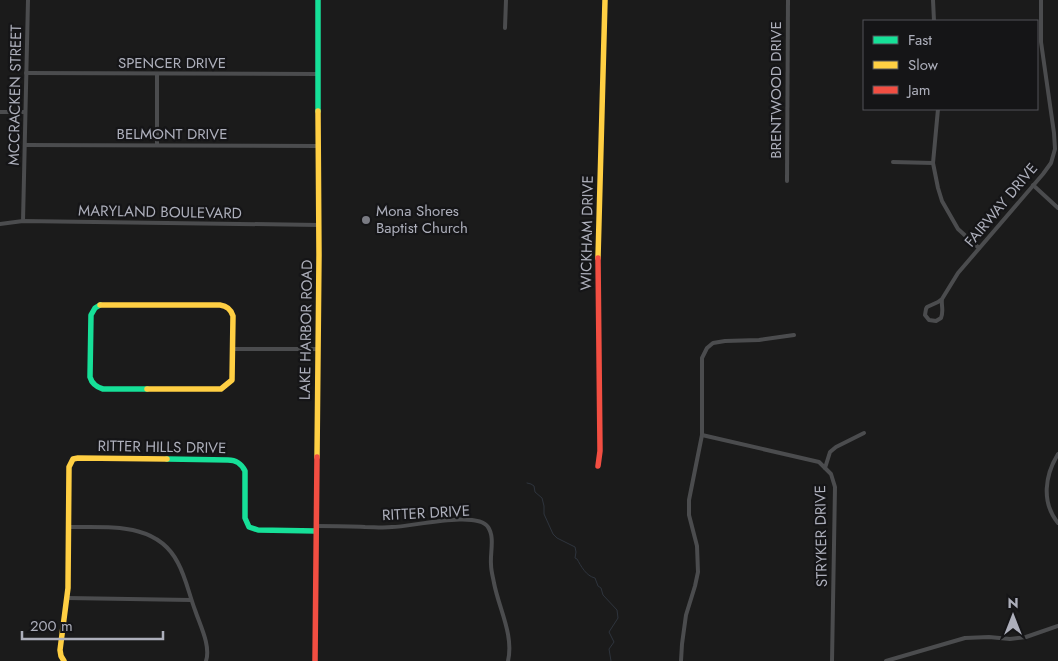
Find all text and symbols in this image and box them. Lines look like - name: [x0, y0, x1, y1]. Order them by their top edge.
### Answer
- legend: [863, 20, 1038, 110]
- street label: BRENTWOOD DRIVE: [765, 21, 787, 159]
- street label: MCCRACKEN STREET: [3, 24, 27, 166]
- text: Fast: [908, 29, 932, 51]
- street label: SPENCER DRIVE: [118, 52, 226, 74]
- text: Slow: [908, 54, 939, 76]
- text: Jam: [906, 79, 931, 101]
- street label: BELMONT DRIVE: [117, 123, 227, 145]
- street label: FAIRWAY DRIVE: [959, 158, 1043, 252]
- street label: WICKHAM DRIVE: [575, 175, 599, 291]
- street label: MARYLAND BOULEVARD: [78, 200, 242, 224]
- place label: Mona Shores Baptist Church: [376, 200, 468, 239]
- marker: Mona Shores Baptist Church: [360, 214, 372, 226]
- street label: LAKE HARBOR ROAD: [294, 260, 318, 400]
- street label: RITTER HILLS DRIVE: [97, 435, 227, 459]
- street label: STRYKER DRIVE: [809, 485, 833, 587]
- street label: RITTER DRIVE: [381, 500, 471, 526]
- north arrow: [988, 591, 1038, 641]
- text: N: [1007, 593, 1019, 613]
- scale bar: [22, 608, 164, 640]
- text: 200 m: [30, 615, 73, 637]

